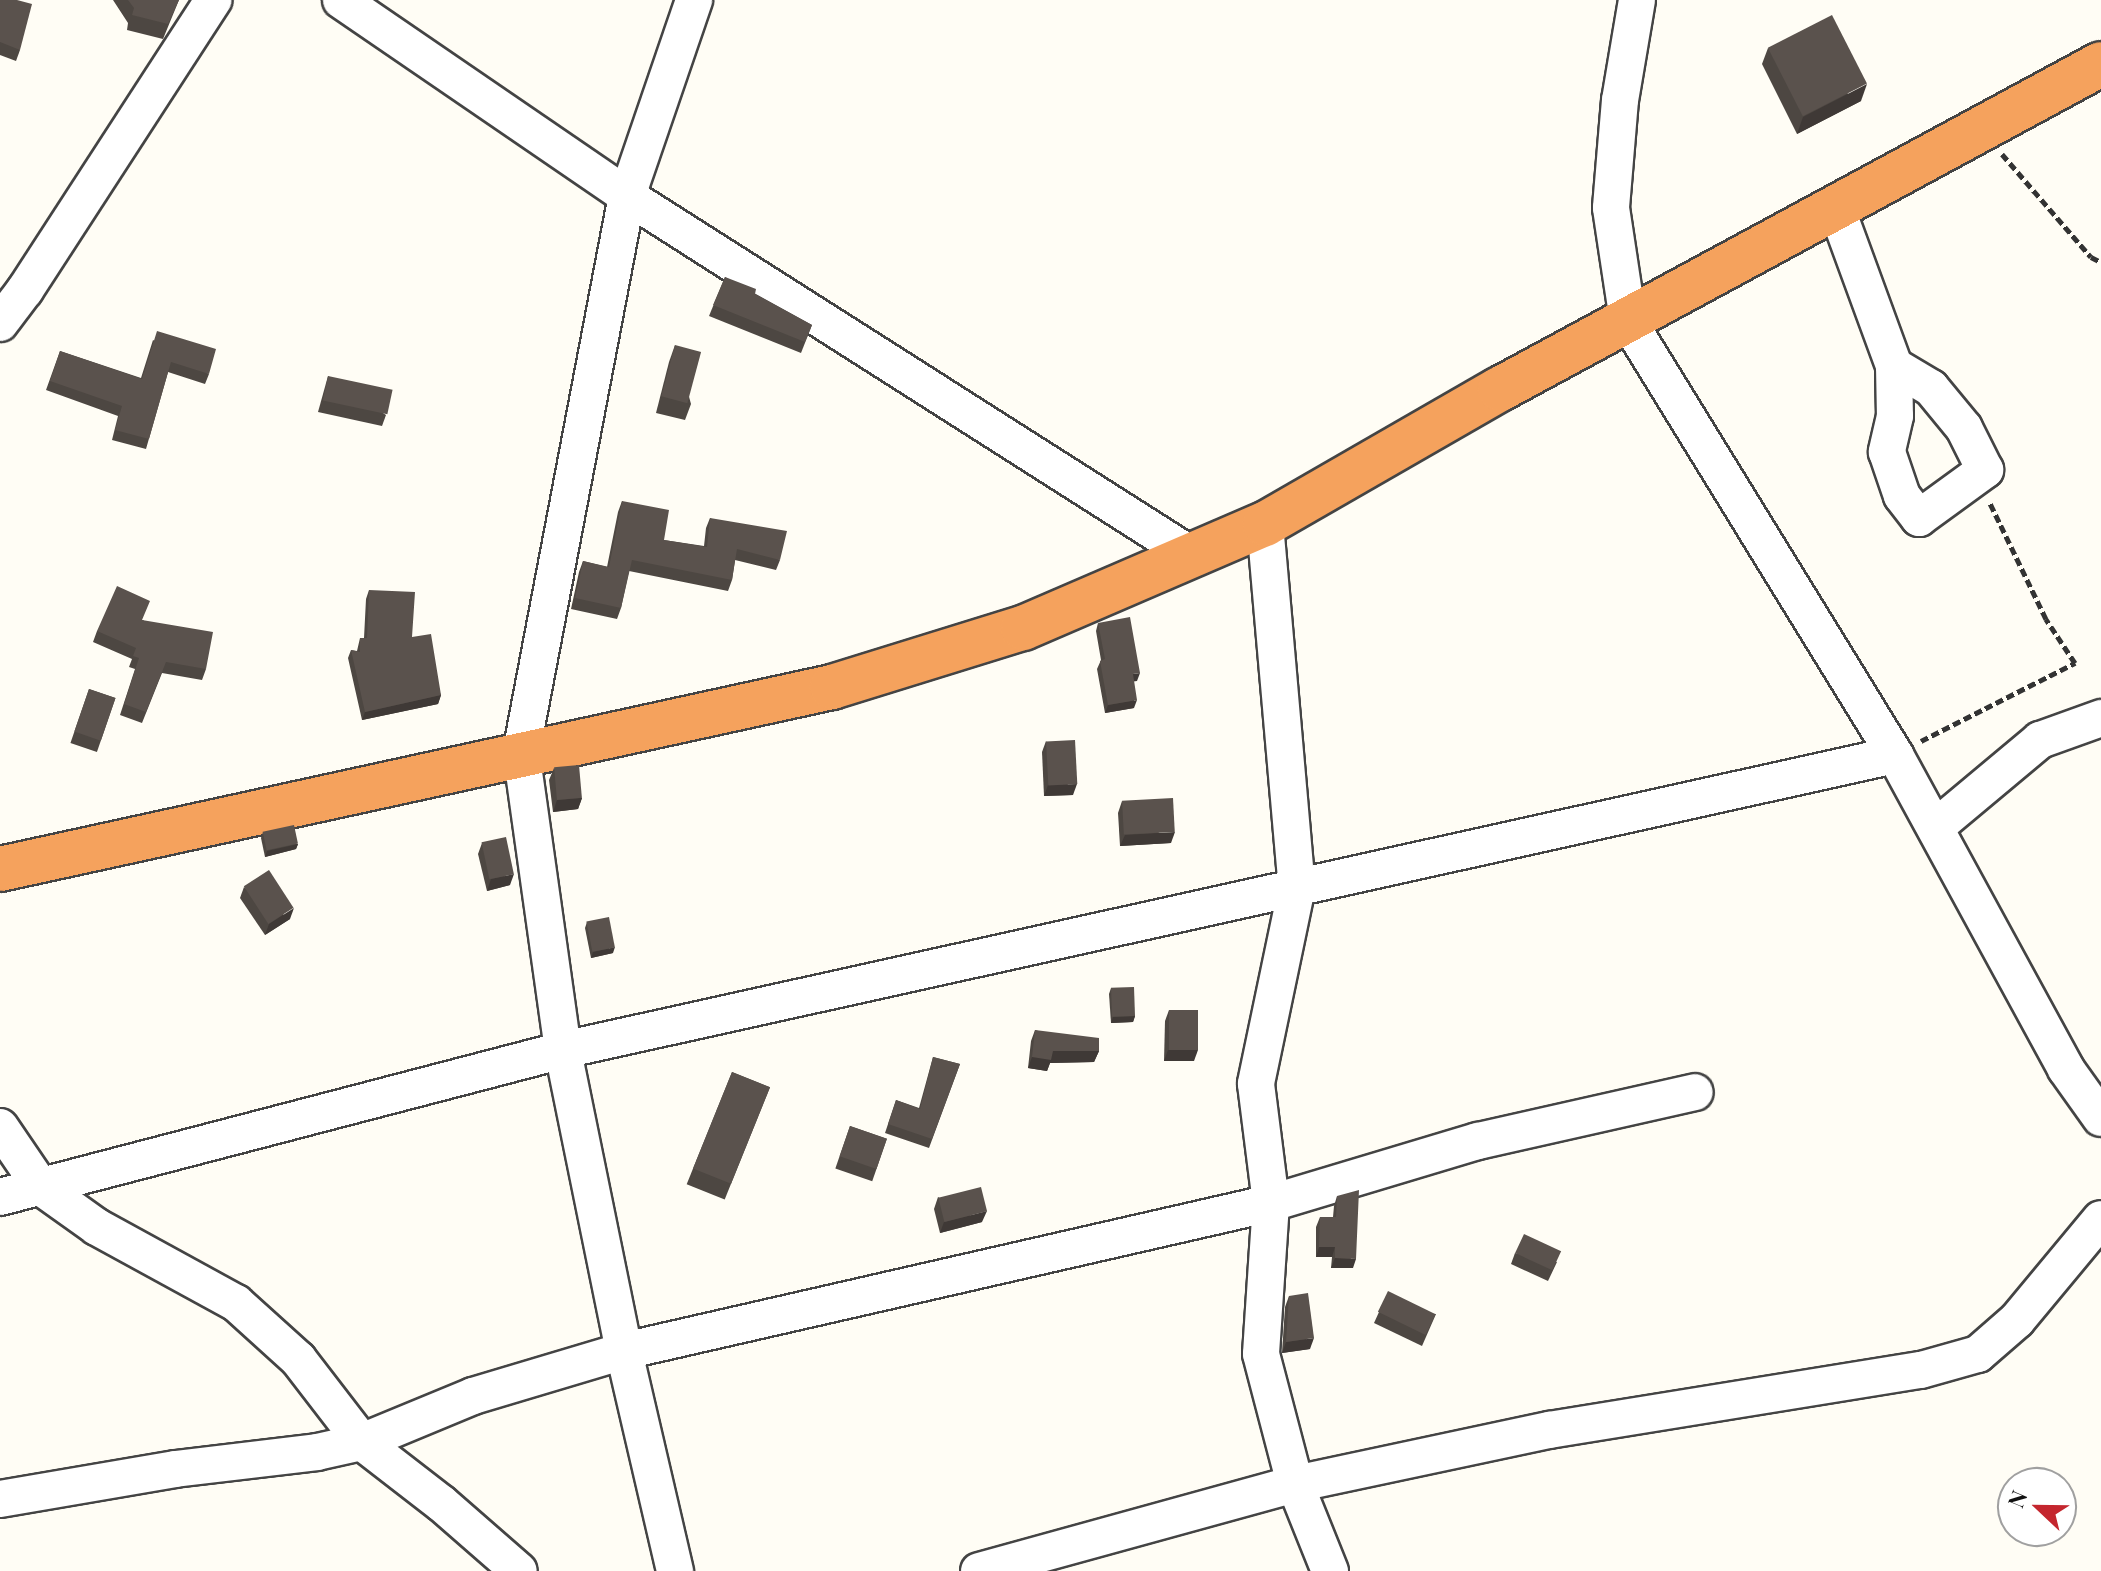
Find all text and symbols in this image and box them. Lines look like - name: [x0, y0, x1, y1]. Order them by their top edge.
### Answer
- north arrow: [1997, 1467, 2077, 1547]
- text: N: [2000, 1486, 2033, 1512]

